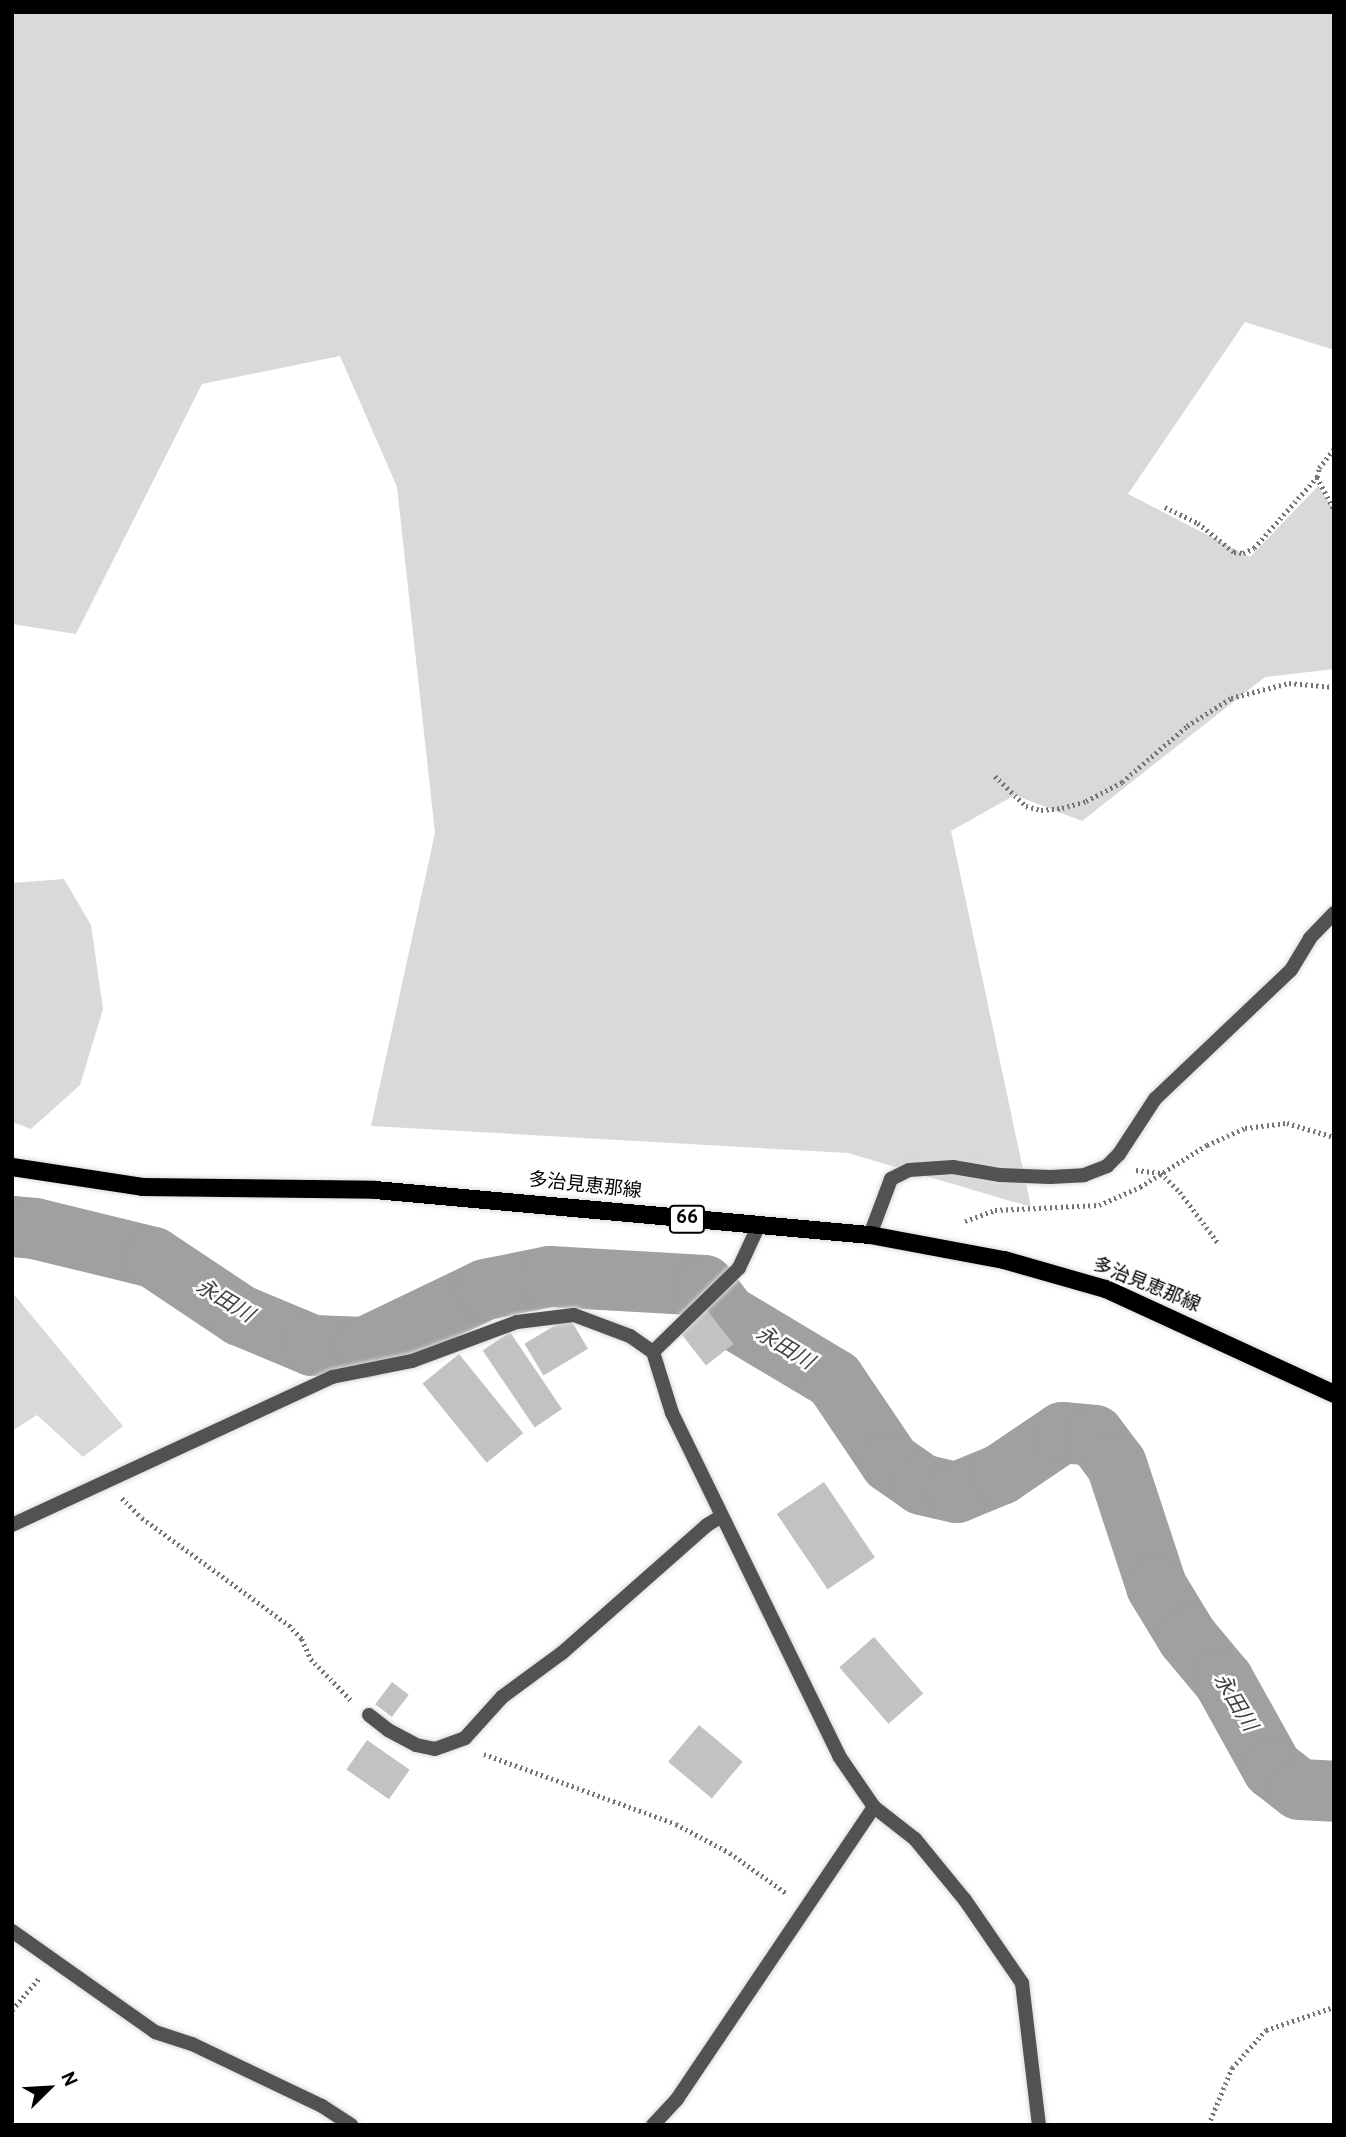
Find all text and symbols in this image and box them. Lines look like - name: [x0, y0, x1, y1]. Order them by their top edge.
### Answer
- street label: 多治見恵那線: [527, 1170, 643, 1204]
- road number: 66: [668, 1204, 706, 1234]
- street label: 多治見恵那線: [1089, 1254, 1203, 1318]
- water label: 永田川: [191, 1275, 257, 1329]
- water label: 永田川: [751, 1322, 817, 1376]
- water label: 永田川: [1207, 1670, 1261, 1736]
- north arrow: [14, 2053, 84, 2123]
- text: N: [54, 2068, 82, 2091]

